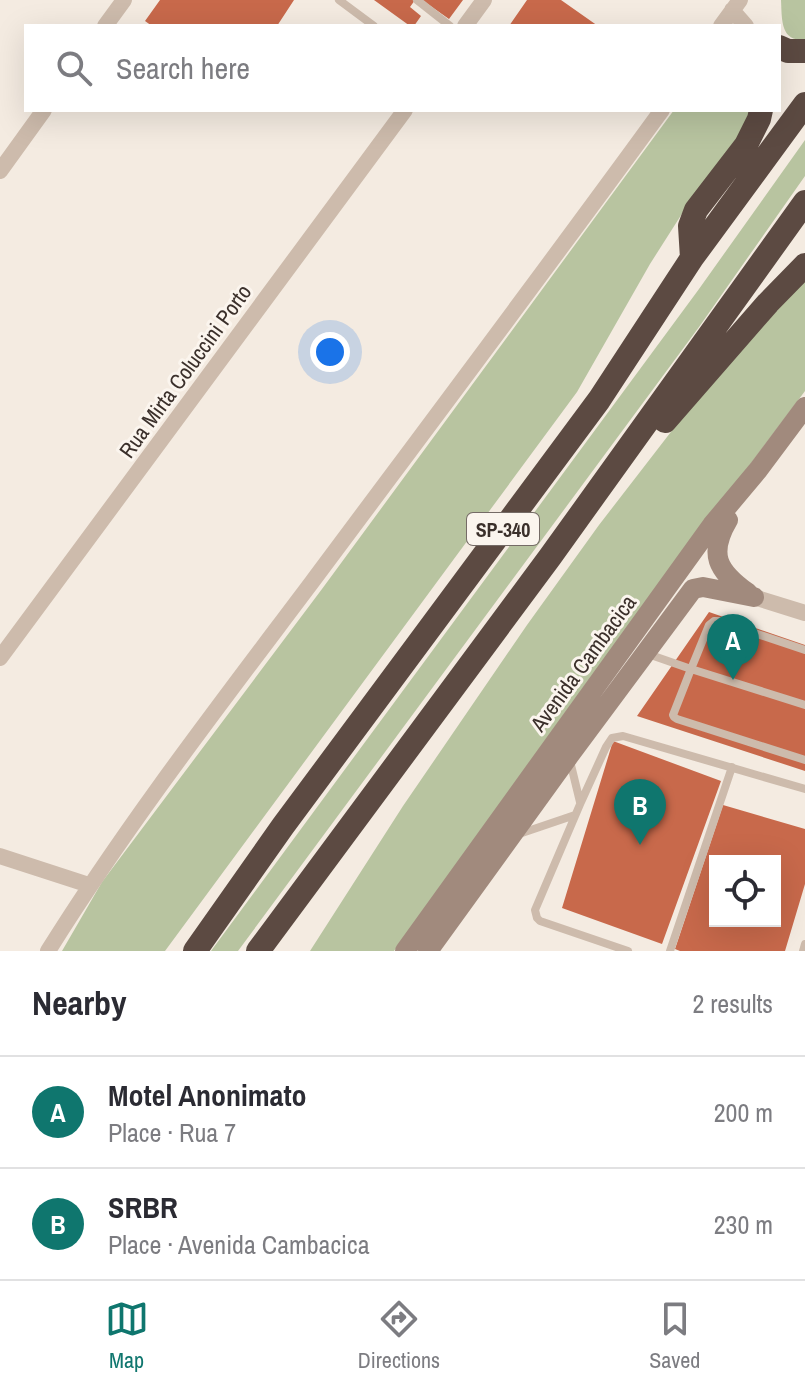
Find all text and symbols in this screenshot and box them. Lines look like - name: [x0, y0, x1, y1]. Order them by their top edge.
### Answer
- search box: [24, 24, 781, 112]
- icon: search: [52, 46, 96, 90]
- text: Search here: [116, 48, 250, 88]
- street label: Rua Mirta Coluccini Porto: [112, 278, 258, 464]
- your location: [310, 332, 350, 372]
- road number: SP-340: [467, 513, 539, 545]
- street label: Avenida Cambacica: [523, 589, 643, 738]
- pin: A: [707, 614, 759, 680]
- pin: B: [614, 779, 666, 845]
- map controls: [709, 855, 781, 927]
- button: locate: [709, 855, 781, 927]
- text: Nearby: [32, 980, 127, 1026]
- text: 2 results: [692, 986, 773, 1021]
- text: Motel Anonimato: [108, 1075, 307, 1115]
- text: A: [50, 1095, 66, 1130]
- text: 200 m: [714, 1095, 773, 1130]
- text: Place · Rua 7: [108, 1115, 236, 1150]
- text: SRBR: [108, 1187, 178, 1227]
- text: B: [50, 1207, 66, 1242]
- text: 230 m: [714, 1207, 773, 1242]
- text: Place · Avenida Cambacica: [108, 1227, 370, 1262]
- tab: Map: [105, 1297, 149, 1375]
- tab: Directions: [358, 1297, 440, 1375]
- tab: Saved: [649, 1297, 700, 1375]

